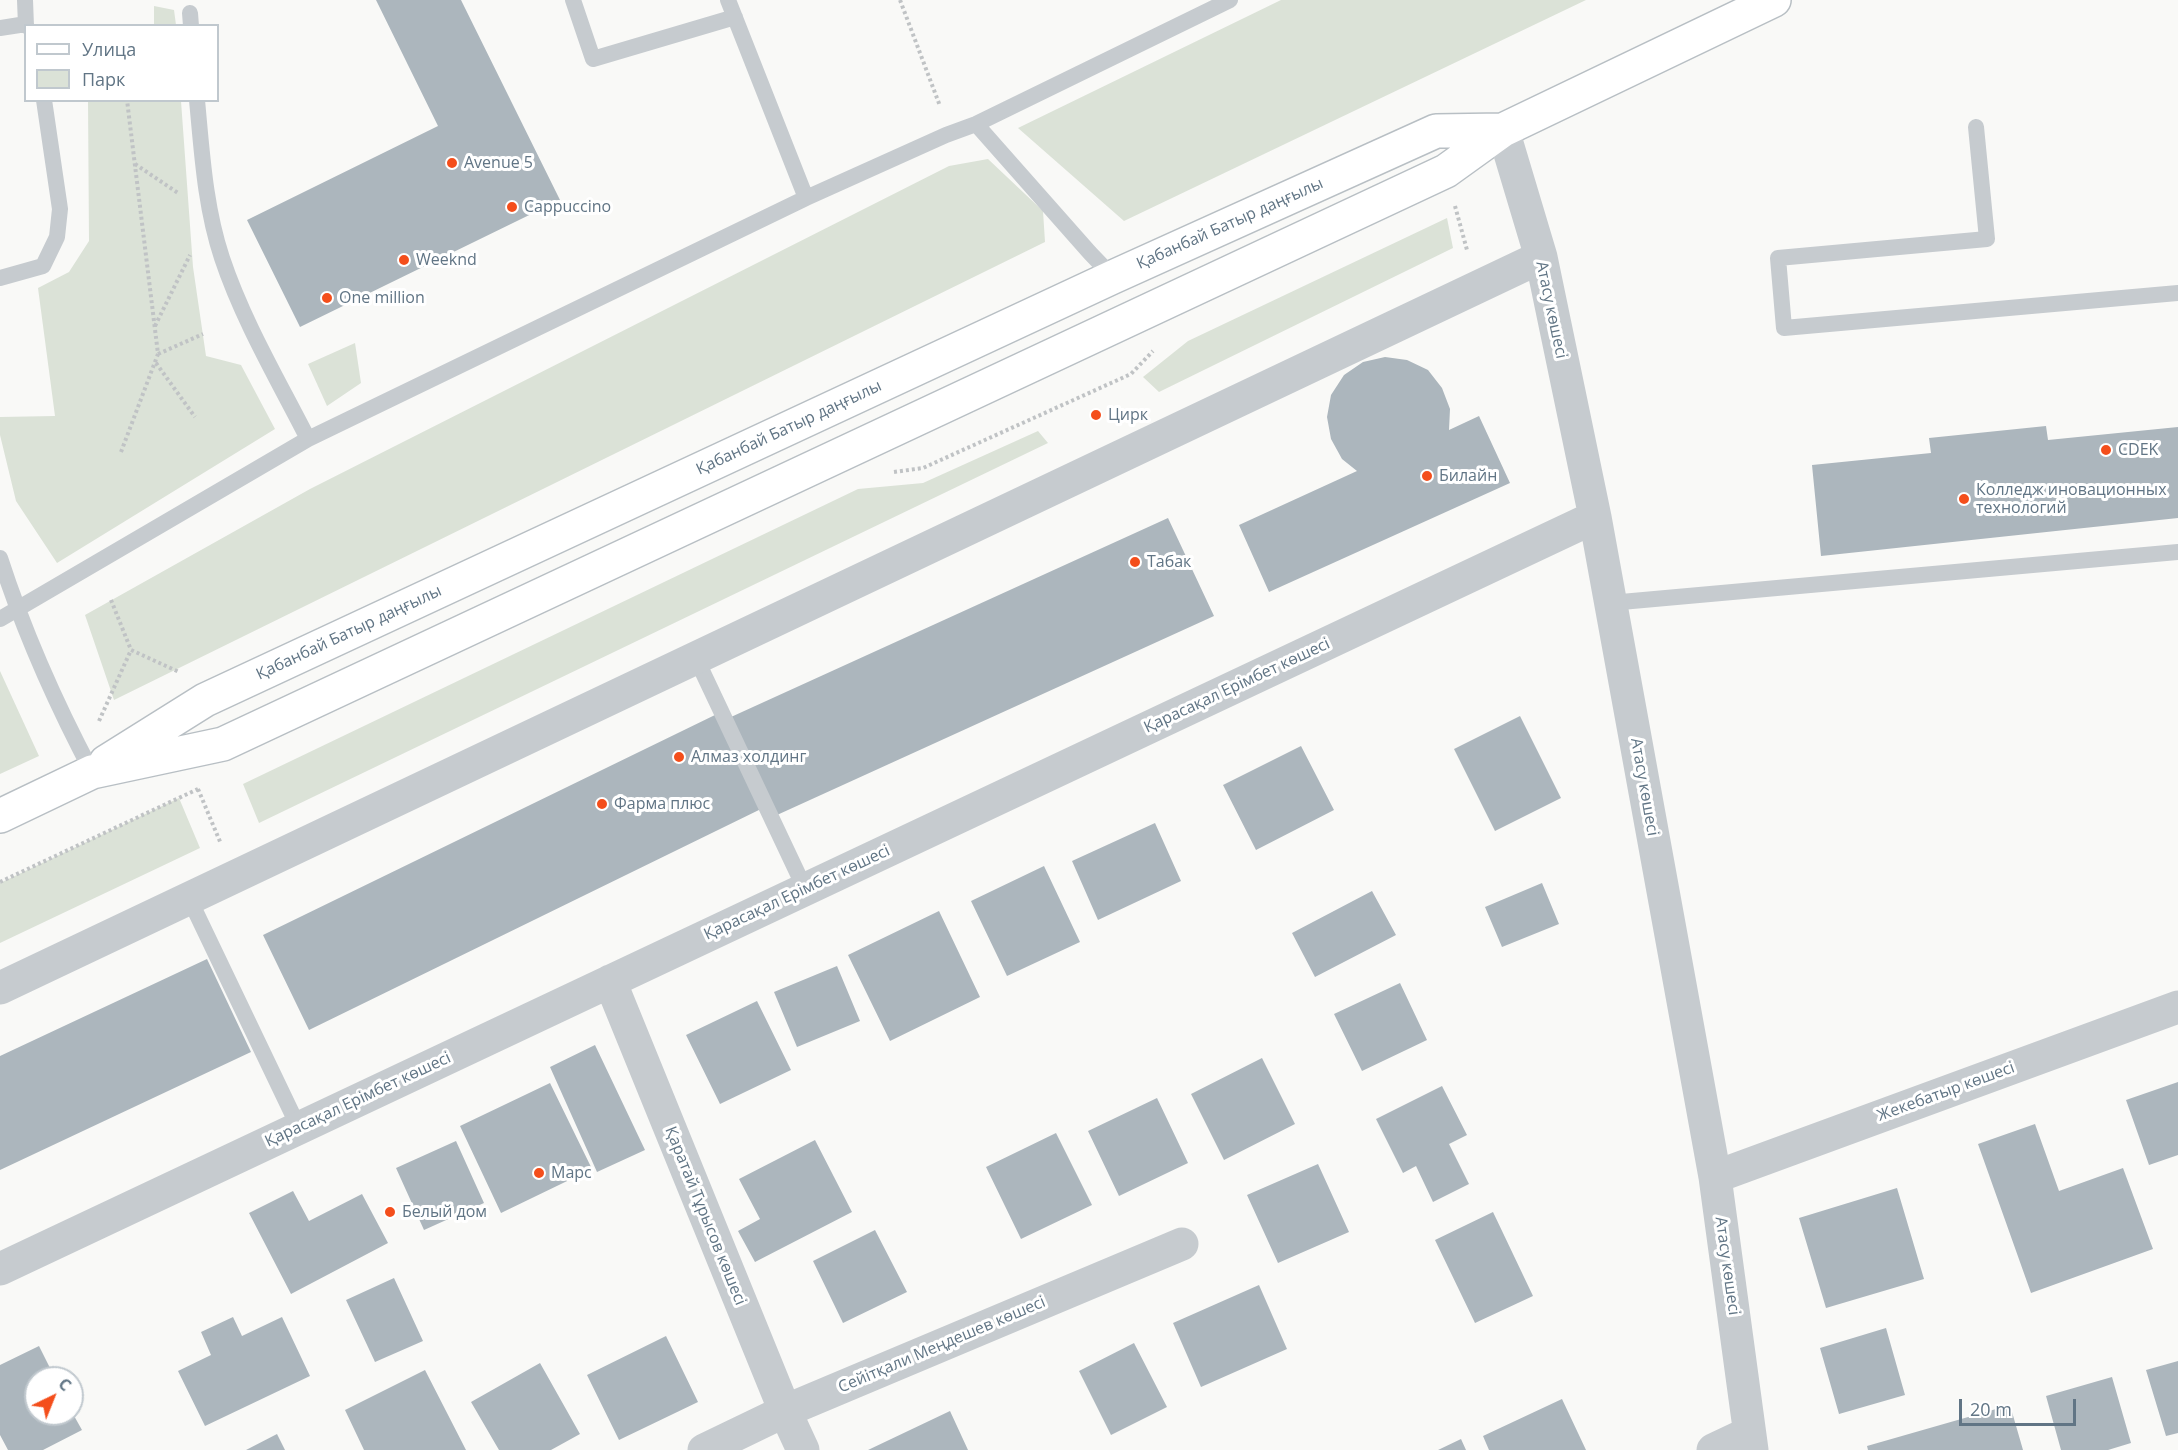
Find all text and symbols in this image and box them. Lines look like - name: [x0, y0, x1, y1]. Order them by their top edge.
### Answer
- legend: [24, 24, 219, 102]
- text: Улица: [82, 37, 136, 61]
- text: Парк: [82, 67, 125, 91]
- place label: Avenue 5: [464, 153, 533, 173]
- marker: Avenue 5: [445, 156, 459, 170]
- street label: Қабанбай Батыр даңғылы: [1134, 174, 1326, 274]
- place label: Cappuccino: [524, 197, 611, 217]
- marker: Cappuccino: [505, 200, 519, 214]
- place label: Weeknd: [416, 250, 477, 270]
- marker: Weeknd: [397, 253, 411, 267]
- street label: Атасу көшесі: [1531, 259, 1571, 361]
- place label: One million: [339, 288, 425, 308]
- marker: One million: [320, 291, 334, 305]
- street label: Қабанбай Батыр даңғылы: [693, 377, 885, 479]
- place label: Цирк: [1108, 405, 1148, 425]
- marker: Цирк: [1089, 408, 1103, 422]
- place label: CDEK: [2118, 440, 2158, 460]
- marker: CDEK: [2099, 443, 2113, 457]
- place label: Билайн: [1439, 466, 1497, 486]
- marker: Билайн: [1420, 469, 1434, 483]
- place label: Колледж иновационных технологий: [1976, 480, 2167, 518]
- marker: Колледж иновационных технологий: [1957, 492, 1971, 506]
- place label: Табак: [1147, 552, 1191, 572]
- marker: Табак: [1128, 555, 1142, 569]
- street label: Қабанбай Батыр даңғылы: [253, 582, 445, 684]
- street label: Қарасақал Ерімбет көшесі: [1141, 634, 1333, 738]
- street label: Атасу көшесі: [1626, 736, 1662, 838]
- place label: Алмаз холдинг: [691, 747, 806, 767]
- marker: Алмаз холдинг: [672, 750, 686, 764]
- place label: Фарма плюс: [614, 794, 710, 814]
- marker: Фарма плюс: [595, 797, 609, 811]
- street label: Қарасақал Ерімбет көшесі: [701, 841, 893, 945]
- street label: Қарасақал Ерімбет көшесі: [262, 1048, 454, 1152]
- street label: Жекебатыр көшесі: [1875, 1058, 2017, 1126]
- street label: Қаратай Тұрысов көшесі: [660, 1124, 750, 1308]
- place label: Марс: [551, 1163, 592, 1183]
- marker: Марс: [532, 1166, 546, 1180]
- place label: Белый дом: [402, 1202, 487, 1222]
- marker: Белый дом: [383, 1205, 397, 1219]
- street label: Атасу көшесі: [1711, 1216, 1743, 1316]
- street label: Сейітқали Меңдешев көшесі: [836, 1293, 1048, 1397]
- north arrow: [24, 1366, 84, 1426]
- text: С: [54, 1373, 76, 1396]
- scale bar: [1962, 1387, 2079, 1425]
- text: 20 m: [1970, 1397, 2012, 1421]

